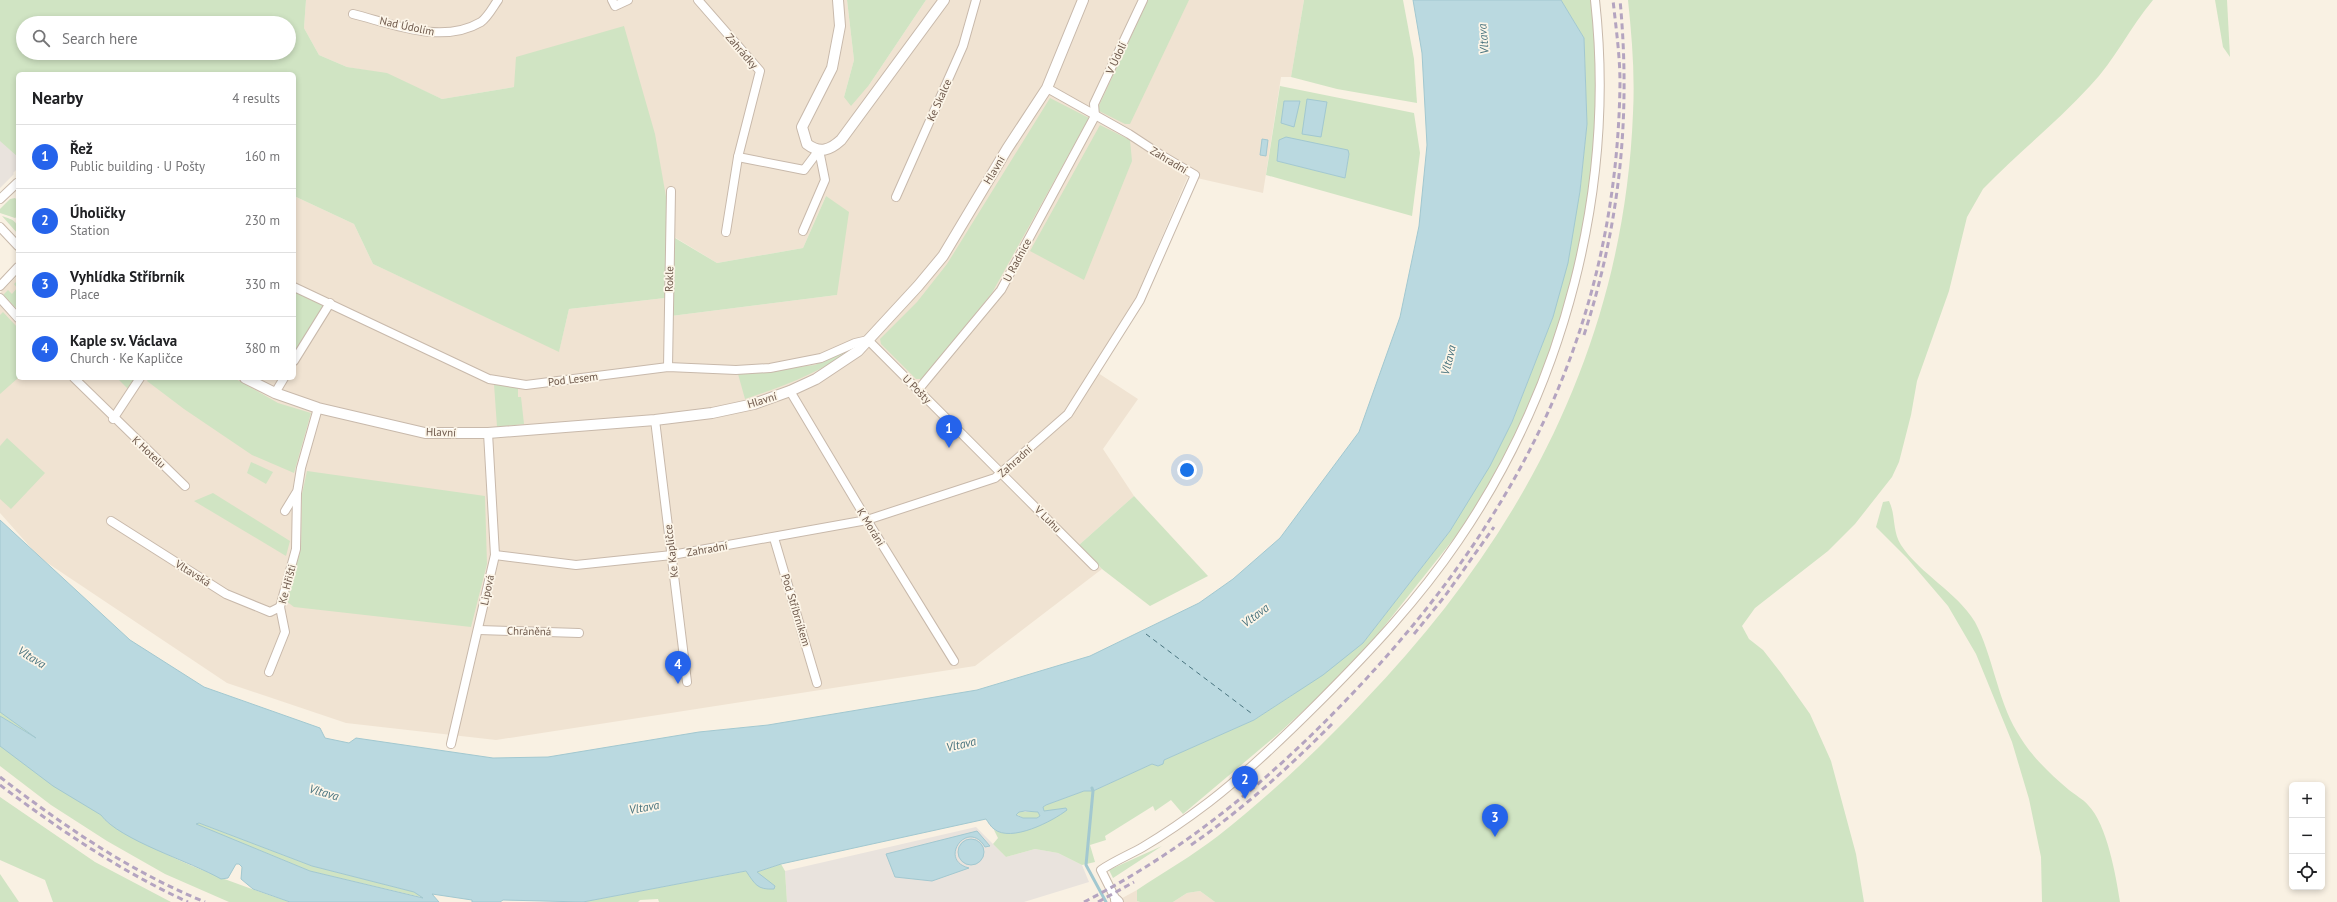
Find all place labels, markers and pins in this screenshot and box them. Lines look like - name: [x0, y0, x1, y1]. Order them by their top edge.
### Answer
- pin: 1: [936, 415, 962, 448]
- pin: 4: [665, 651, 691, 684]
- pin: 2: [1232, 766, 1258, 799]
- pin: 3: [1482, 804, 1508, 837]

